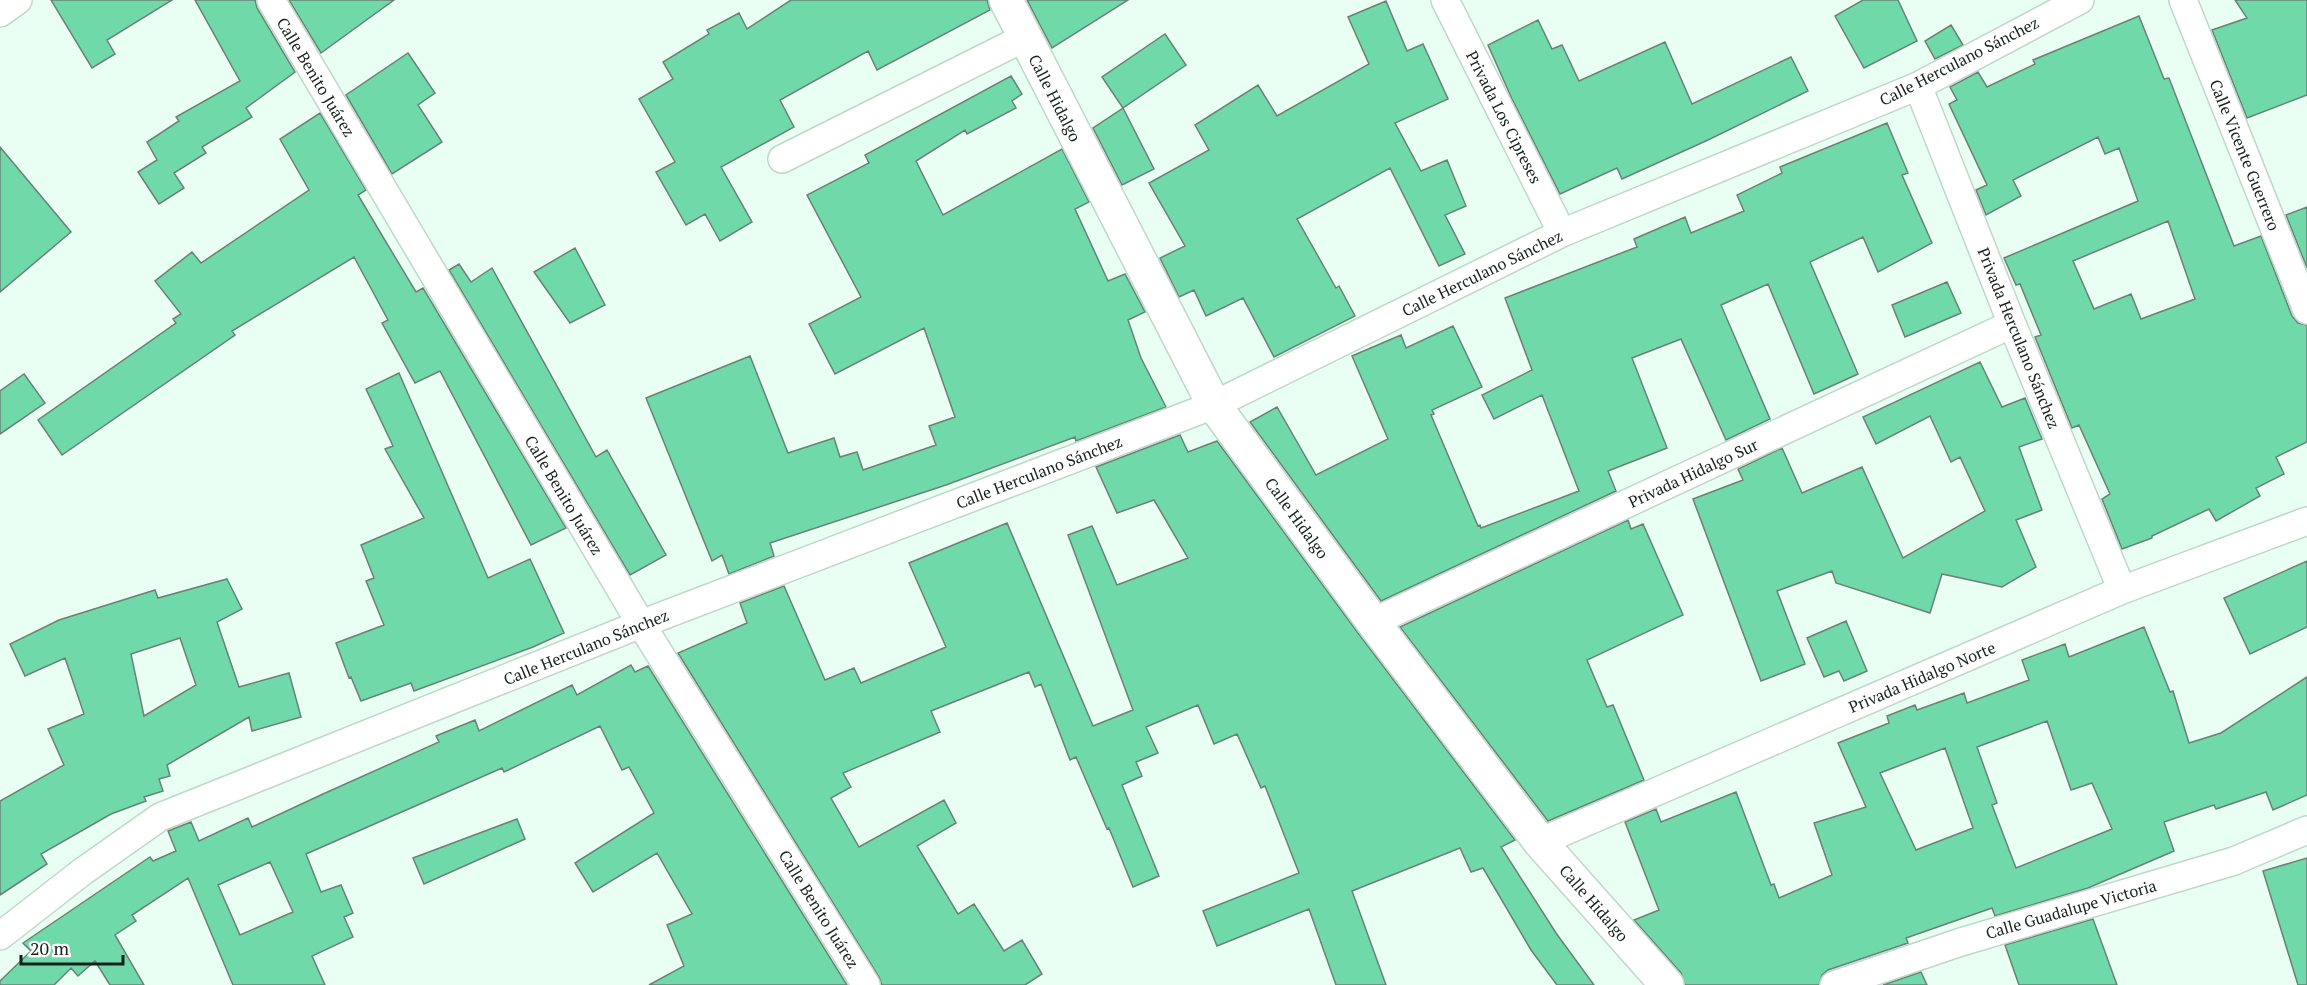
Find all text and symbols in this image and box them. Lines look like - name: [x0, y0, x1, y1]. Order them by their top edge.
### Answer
- street label: Calle Herculano Sánchez: [1875, 11, 2043, 111]
- street label: Calle Benito Juárez: [272, 13, 360, 141]
- street label: Privada Los Cipreses: [1461, 47, 1547, 187]
- street label: Calle Hidalgo: [1024, 50, 1087, 146]
- street label: Calle Vicente Guerrero: [2205, 76, 2285, 234]
- street label: Calle Herculano Sánchez: [1398, 224, 1566, 322]
- street label: Privada Herculano Sánchez: [1972, 244, 2066, 432]
- street label: Calle Herculano Sánchez: [953, 430, 1125, 514]
- street label: Calle Benito Juárez: [520, 431, 608, 559]
- street label: Privada Hidalgo Sur: [1625, 433, 1762, 513]
- street label: Calle Hidalgo: [1260, 473, 1334, 563]
- street label: Calle Herculano Sánchez: [500, 604, 672, 690]
- street label: Privada Hidalgo Norte: [1845, 636, 1999, 718]
- street label: Calle Benito Juárez: [774, 846, 864, 972]
- street label: Calle Hidalgo: [1554, 860, 1634, 946]
- street label: Calle Guadalupe Victoria: [1983, 874, 2159, 944]
- scale bar: [21, 928, 123, 966]
- text: 20 m: [30, 936, 70, 960]

